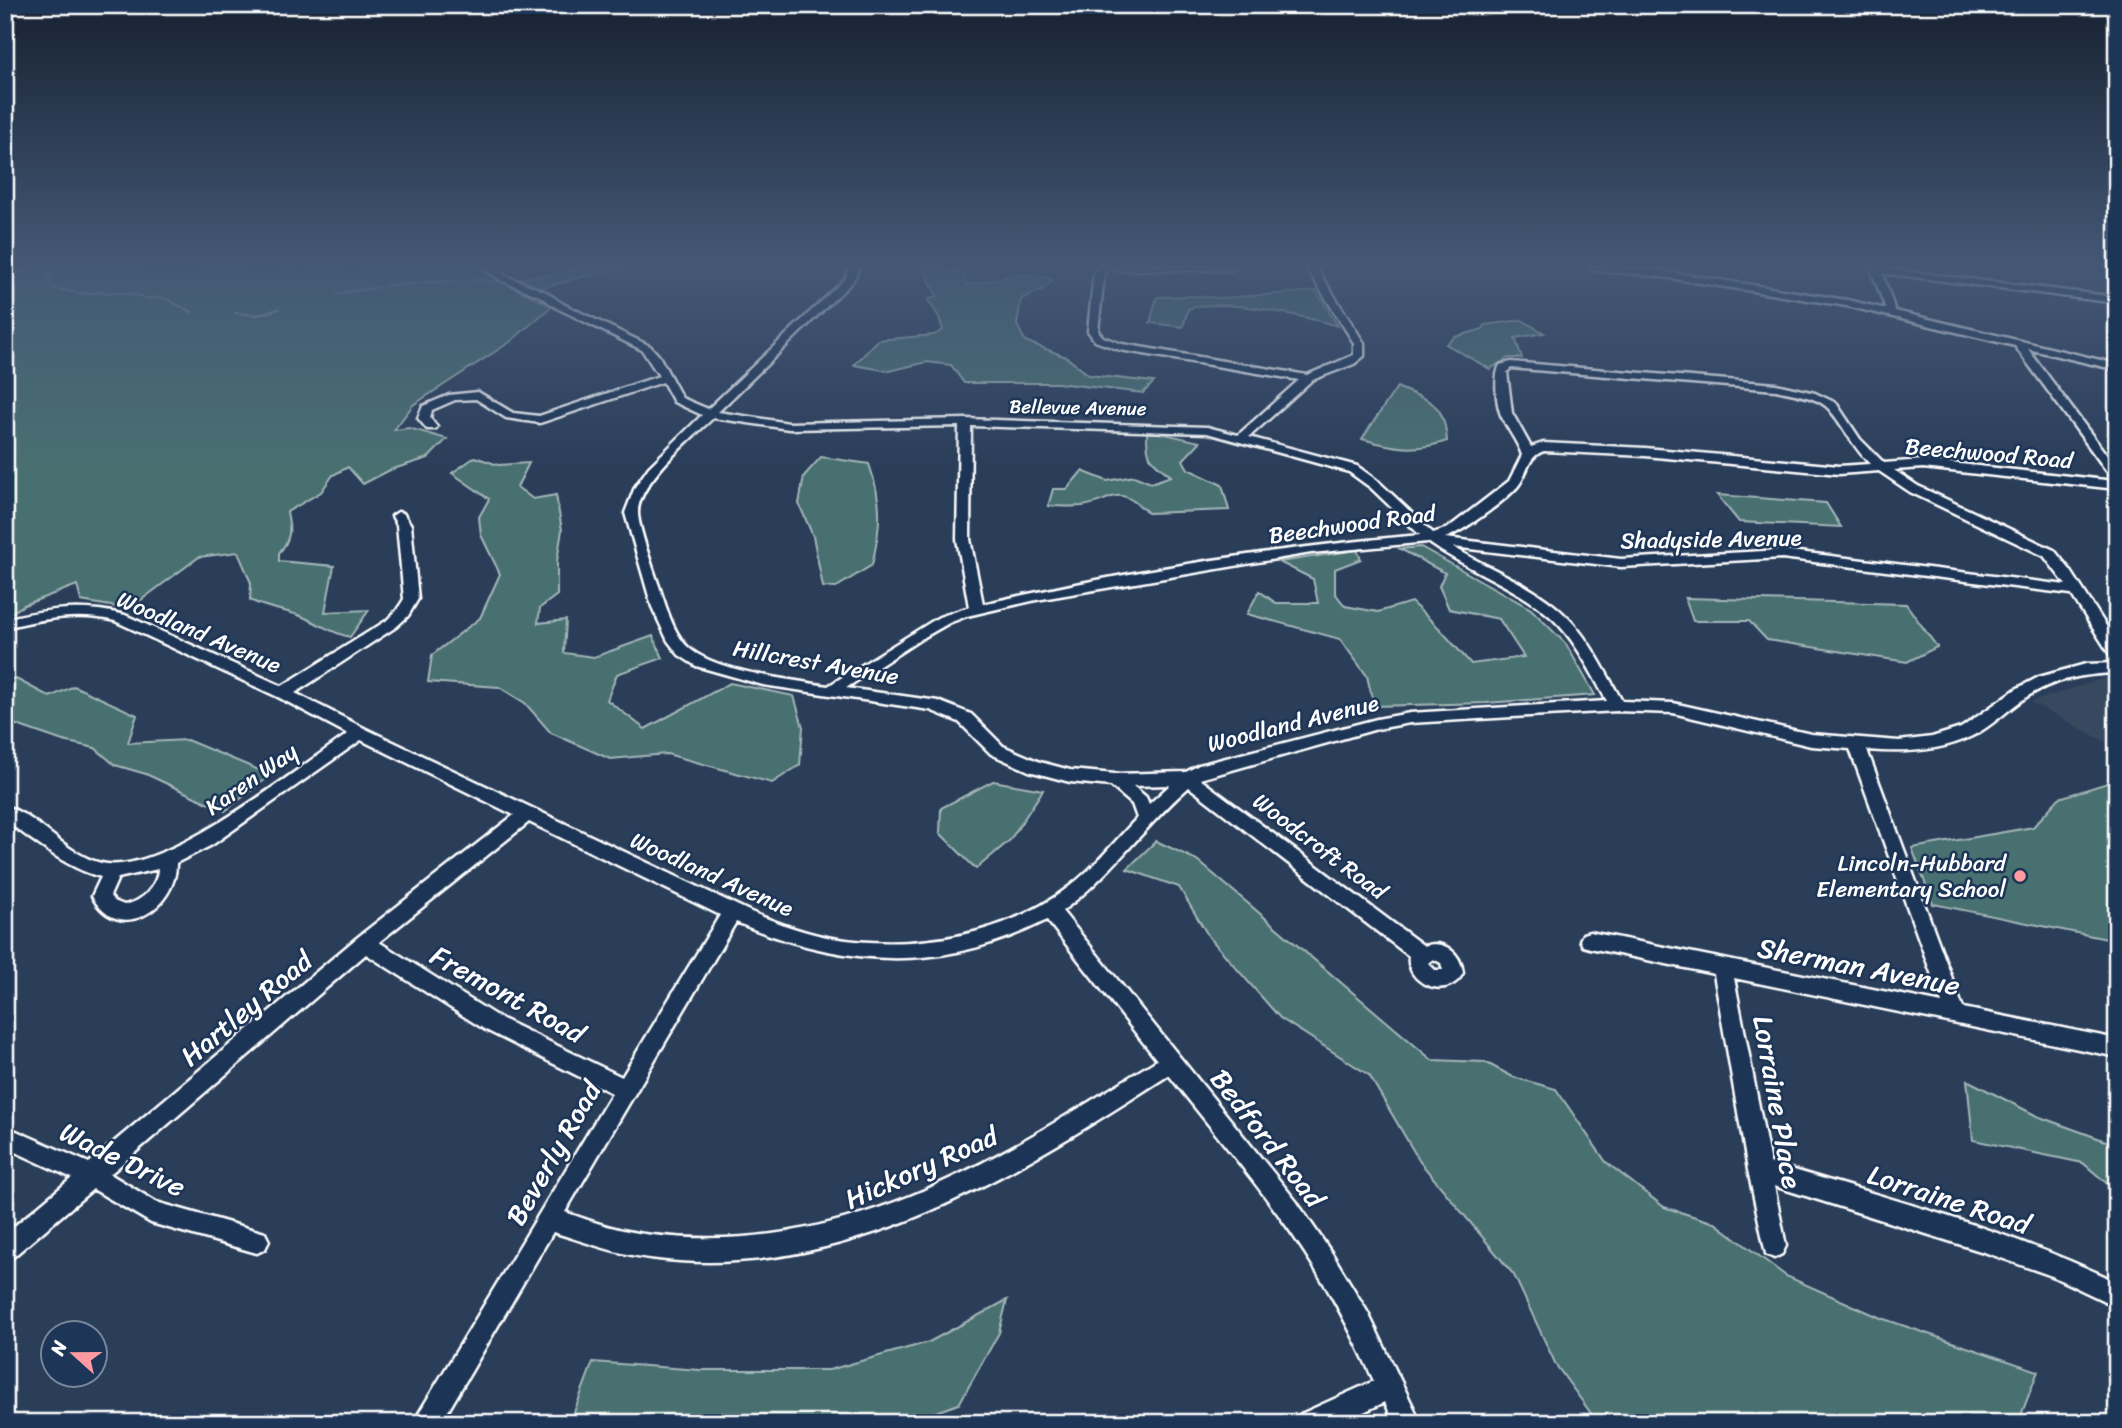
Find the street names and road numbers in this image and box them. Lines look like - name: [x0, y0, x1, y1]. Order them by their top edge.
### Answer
- street label: Bellevue Avenue: [1009, 390, 1147, 425]
- street label: Beechwood Road: [1903, 426, 2076, 481]
- street label: Beechwood Road: [1266, 492, 1440, 556]
- street label: Shadyside Avenue: [1620, 517, 1802, 562]
- street label: Woodland Avenue: [110, 579, 288, 686]
- street label: Hillcrest Avenue: [730, 628, 902, 697]
- street label: Woodland Avenue: [1203, 682, 1383, 765]
- street label: Karen Way: [196, 732, 307, 827]
- street label: Woodcroft Road: [1243, 782, 1398, 912]
- street label: Woodland Avenue: [623, 820, 800, 929]
- street label: Sherman Avenue: [1753, 923, 1964, 1010]
- street label: Fremont Road: [421, 931, 596, 1058]
- street label: Hartley Road: [169, 936, 326, 1079]
- street label: Lorraine Place: [1738, 1012, 1817, 1193]
- street label: Bedford Road: [1197, 1058, 1340, 1221]
- street label: Beverly Road: [492, 1070, 616, 1235]
- street label: Wade Drive: [51, 1108, 194, 1211]
- street label: Hickory Road: [837, 1111, 1008, 1223]
- street label: Lorraine Road: [1861, 1150, 2039, 1250]

